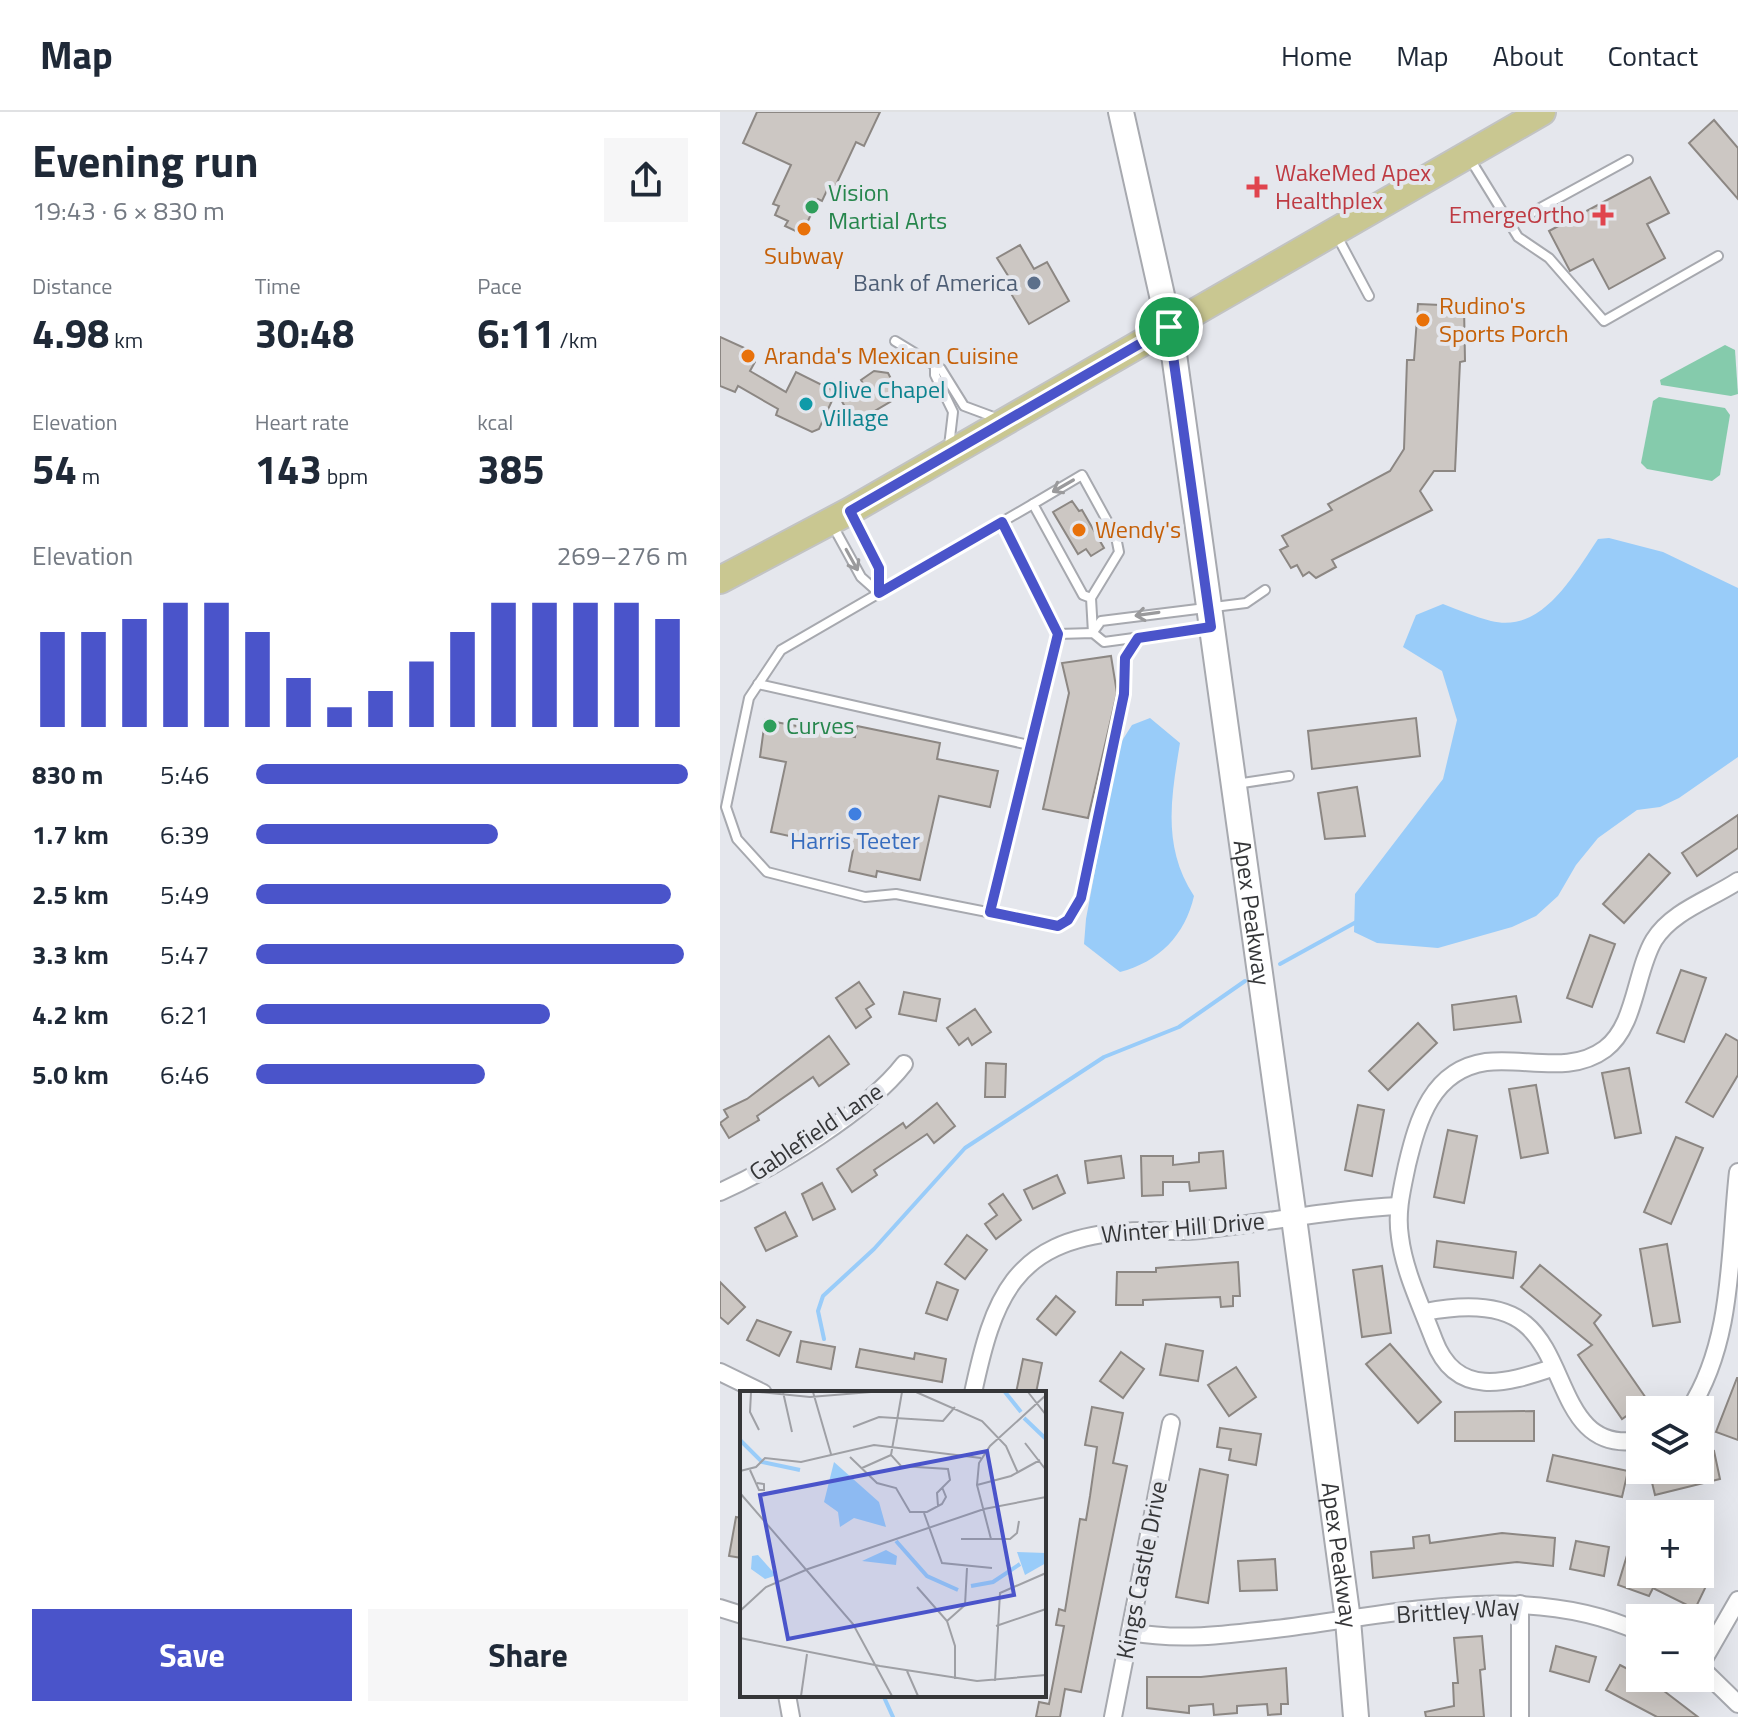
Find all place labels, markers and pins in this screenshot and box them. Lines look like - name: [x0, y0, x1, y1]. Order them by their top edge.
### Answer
- place label: WakeMed Apex Healthplex: [1275, 154, 1431, 218]
- place label: Vision Martial Arts: [828, 174, 947, 238]
- marker: WakeMed Apex Healthplex: [1246, 176, 1268, 198]
- place label: EmergeOrtho: [1449, 196, 1585, 232]
- marker: Vision Martial Arts: [803, 198, 821, 216]
- marker: EmergeOrtho: [1592, 204, 1614, 226]
- marker: Subway: [795, 220, 813, 238]
- place label: Subway: [764, 237, 844, 273]
- place label: Bank of America: [853, 264, 1018, 300]
- marker: Bank of America: [1025, 274, 1043, 292]
- place label: Rudino's Sports Porch: [1439, 287, 1569, 351]
- pin: [1135, 293, 1203, 361]
- marker: Rudino's Sports Porch: [1414, 311, 1432, 329]
- place label: Aranda's Mexican Cuisine: [764, 337, 1019, 373]
- marker: Aranda's Mexican Cuisine: [739, 347, 757, 365]
- place label: Olive Chapel Village: [822, 371, 946, 435]
- marker: Olive Chapel Village: [797, 395, 815, 413]
- place label: Wendy's: [1095, 511, 1181, 547]
- marker: Wendy's: [1070, 521, 1088, 539]
- place label: Curves: [786, 707, 854, 743]
- marker: Curves: [761, 717, 779, 735]
- marker: Harris Teeter: [846, 805, 864, 823]
- place label: Harris Teeter: [790, 822, 920, 858]

